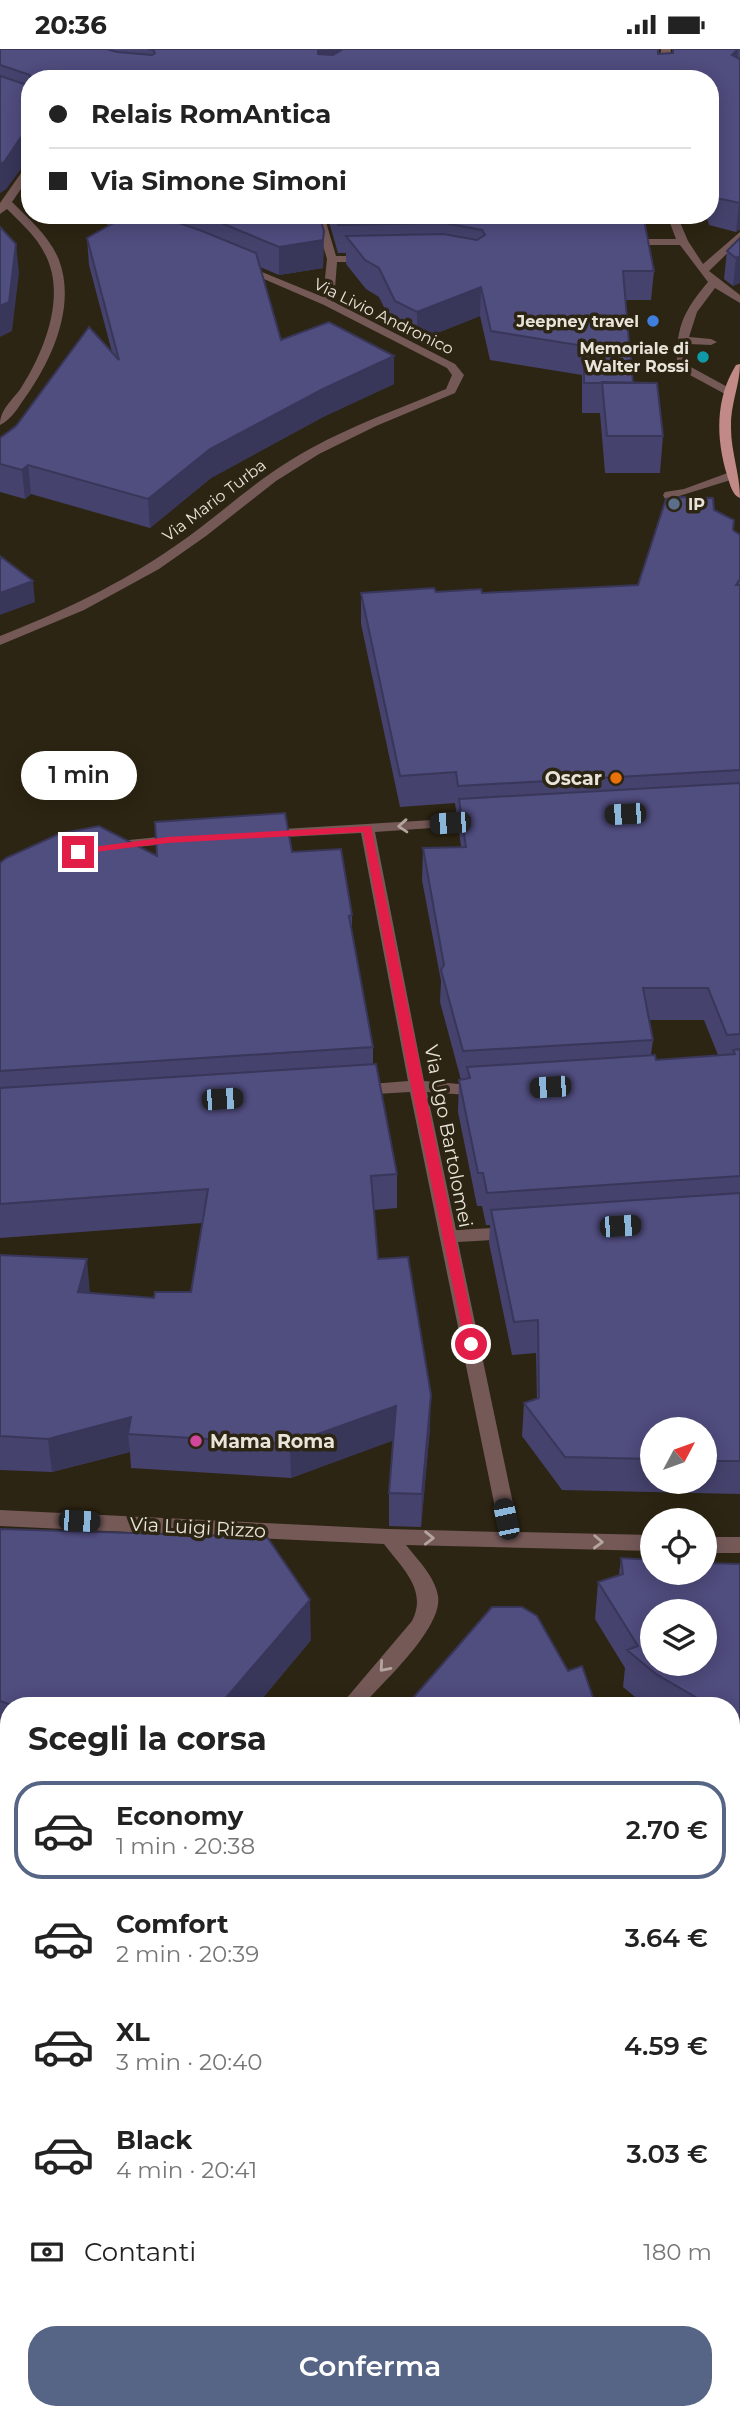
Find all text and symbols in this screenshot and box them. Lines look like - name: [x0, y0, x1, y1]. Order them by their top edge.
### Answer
- text: 20:36: [35, 9, 107, 41]
- text: Relais RomAntica: [91, 98, 331, 130]
- text: Via Simone Simoni: [91, 165, 347, 197]
- street label: Via Livio Andronico: [311, 274, 457, 359]
- place label: Jeepney travel: [516, 312, 639, 331]
- marker: Jeepney travel: [645, 313, 661, 329]
- place label: Memoriale di Walter Rossi: [579, 339, 689, 376]
- marker: Memoriale di Walter Rossi: [695, 349, 711, 365]
- street label: Via Mario Turba: [159, 455, 270, 545]
- place label: IP: [688, 495, 705, 514]
- marker: IP: [666, 496, 682, 512]
- callout: 1 min: [20, 751, 136, 799]
- text: 1 min: [48, 761, 110, 789]
- place label: Oscar: [545, 767, 602, 790]
- marker: Oscar: [608, 770, 624, 786]
- car: [604, 802, 647, 826]
- car: [429, 811, 472, 835]
- one-way arrow: [397, 818, 408, 833]
- route end: [62, 836, 94, 868]
- street label: Via Ugo Bartolomei: [420, 1043, 478, 1229]
- car: [529, 1075, 572, 1099]
- car: [201, 1087, 244, 1111]
- car: [599, 1214, 642, 1238]
- route start: [455, 1328, 487, 1360]
- north arrow: [640, 1417, 718, 1495]
- map controls: [640, 1417, 717, 1676]
- place label: Mama Roma: [210, 1430, 335, 1453]
- marker: Mama Roma: [188, 1433, 204, 1449]
- car: [492, 1496, 521, 1542]
- button: locate: [640, 1508, 717, 1585]
- car: [58, 1509, 101, 1533]
- street label: Via Luigi Rizzo: [129, 1512, 267, 1543]
- one-way arrow: [424, 1530, 434, 1546]
- one-way arrow: [593, 1534, 604, 1549]
- button: layers: [640, 1599, 717, 1676]
- one-way arrow: [380, 1658, 392, 1671]
- text: Scegli la corsa: [28, 1719, 267, 1758]
- icon: car: [32, 1799, 95, 1862]
- text: Economy: [116, 1800, 243, 1832]
- text: 2.70 €: [626, 1814, 708, 1846]
- text: 1 min · 20:38: [116, 1832, 255, 1860]
- icon: car: [32, 1907, 95, 1970]
- text: Comfort: [116, 1908, 228, 1940]
- text: 3.64 €: [625, 1922, 708, 1954]
- text: 2 min · 20:39: [116, 1940, 259, 1968]
- icon: car: [32, 2015, 95, 2078]
- text: XL: [116, 2016, 150, 2048]
- text: 4.59 €: [624, 2030, 708, 2062]
- text: 3 min · 20:40: [116, 2048, 263, 2076]
- icon: car: [32, 2123, 95, 2186]
- text: Black: [116, 2124, 192, 2156]
- text: 3.03 €: [626, 2138, 708, 2170]
- text: 4 min · 20:41: [116, 2156, 257, 2184]
- icon: cash: [28, 2233, 66, 2271]
- text: Contanti: [84, 2236, 196, 2268]
- text: 180 m: [643, 2238, 712, 2266]
- button: Conferma: [28, 2326, 712, 2406]

